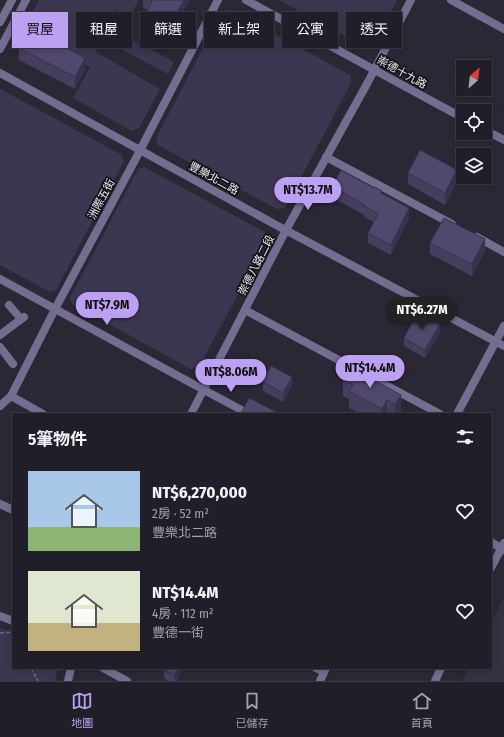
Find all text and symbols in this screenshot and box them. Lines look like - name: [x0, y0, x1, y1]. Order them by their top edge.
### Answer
- chip: 買屋: [12, 12, 68, 48]
- chip: 租屋: [76, 12, 132, 48]
- chip: 篩選: [140, 12, 196, 48]
- chip: 新上架: [204, 12, 274, 48]
- chip: 公寓: [282, 12, 338, 48]
- chip: 透天: [346, 12, 402, 48]
- street label: 崇德十九路: [375, 53, 429, 91]
- north arrow: [456, 60, 492, 96]
- map controls: [456, 60, 492, 184]
- button: locate: [456, 104, 492, 140]
- button: layers: [456, 148, 492, 184]
- street label: 豐樂北二路: [187, 159, 241, 197]
- street label: 洲際五街: [85, 177, 118, 222]
- pin: NT$13.7M: [267, 177, 349, 211]
- text: NT$13.7M: [283, 182, 333, 197]
- street label: 崇德八路二段: [236, 233, 277, 298]
- pin: NT$7.9M: [70, 292, 144, 326]
- text: NT$7.9M: [85, 297, 129, 312]
- pin: NT$6.27M: [381, 297, 463, 331]
- text: NT$6.27M: [397, 302, 448, 317]
- pin: NT$14.4M: [329, 355, 411, 389]
- pin: NT$8.06M: [190, 359, 272, 393]
- text: NT$14.4M: [345, 360, 395, 375]
- text: NT$8.06M: [204, 364, 258, 379]
- icon: filters: [454, 426, 476, 448]
- text: 5筆物件: [28, 429, 87, 450]
- text: NT$6,270,000: [152, 482, 247, 503]
- icon: home: [60, 487, 108, 535]
- icon: heart: [454, 500, 476, 522]
- text: 2房 · 52 m²: [152, 506, 209, 521]
- text: 豐樂北二路: [152, 525, 217, 540]
- text: NT$14.4M: [152, 582, 218, 603]
- icon: home: [60, 587, 108, 635]
- icon: heart: [454, 600, 476, 622]
- text: 4房 · 112 m²: [152, 606, 214, 621]
- text: 豐德一街: [152, 625, 204, 640]
- tab: 地圖: [71, 690, 93, 730]
- tab: 已儲存: [235, 690, 268, 730]
- tab: 首頁: [411, 690, 433, 730]

